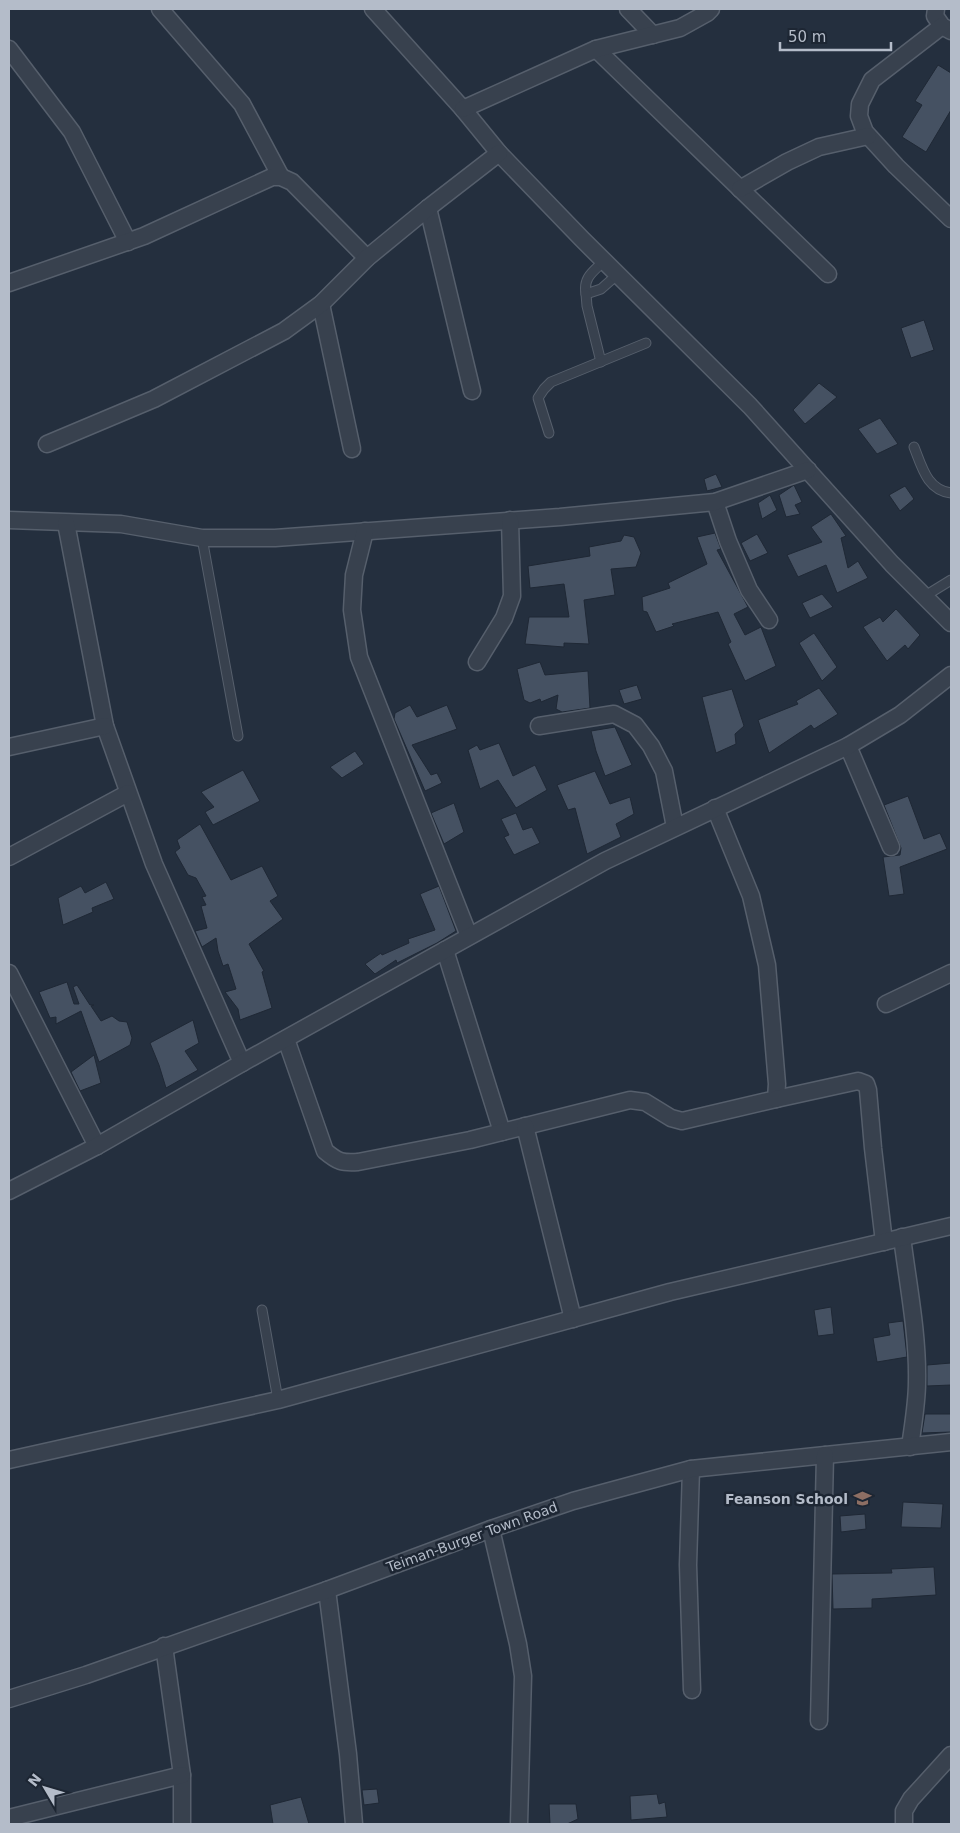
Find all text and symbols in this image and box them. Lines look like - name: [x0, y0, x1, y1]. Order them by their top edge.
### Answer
- scale bar: [780, 20, 891, 52]
- text: 50 m: [788, 28, 826, 46]
- school or university icon: Feanson School: [852, 1489, 872, 1509]
- place label: Feanson School: [725, 1491, 848, 1507]
- street label: Teiman-Burger Town Road: [383, 1499, 560, 1576]
- north arrow: [20, 1763, 70, 1813]
- text: N: [25, 1770, 45, 1790]

